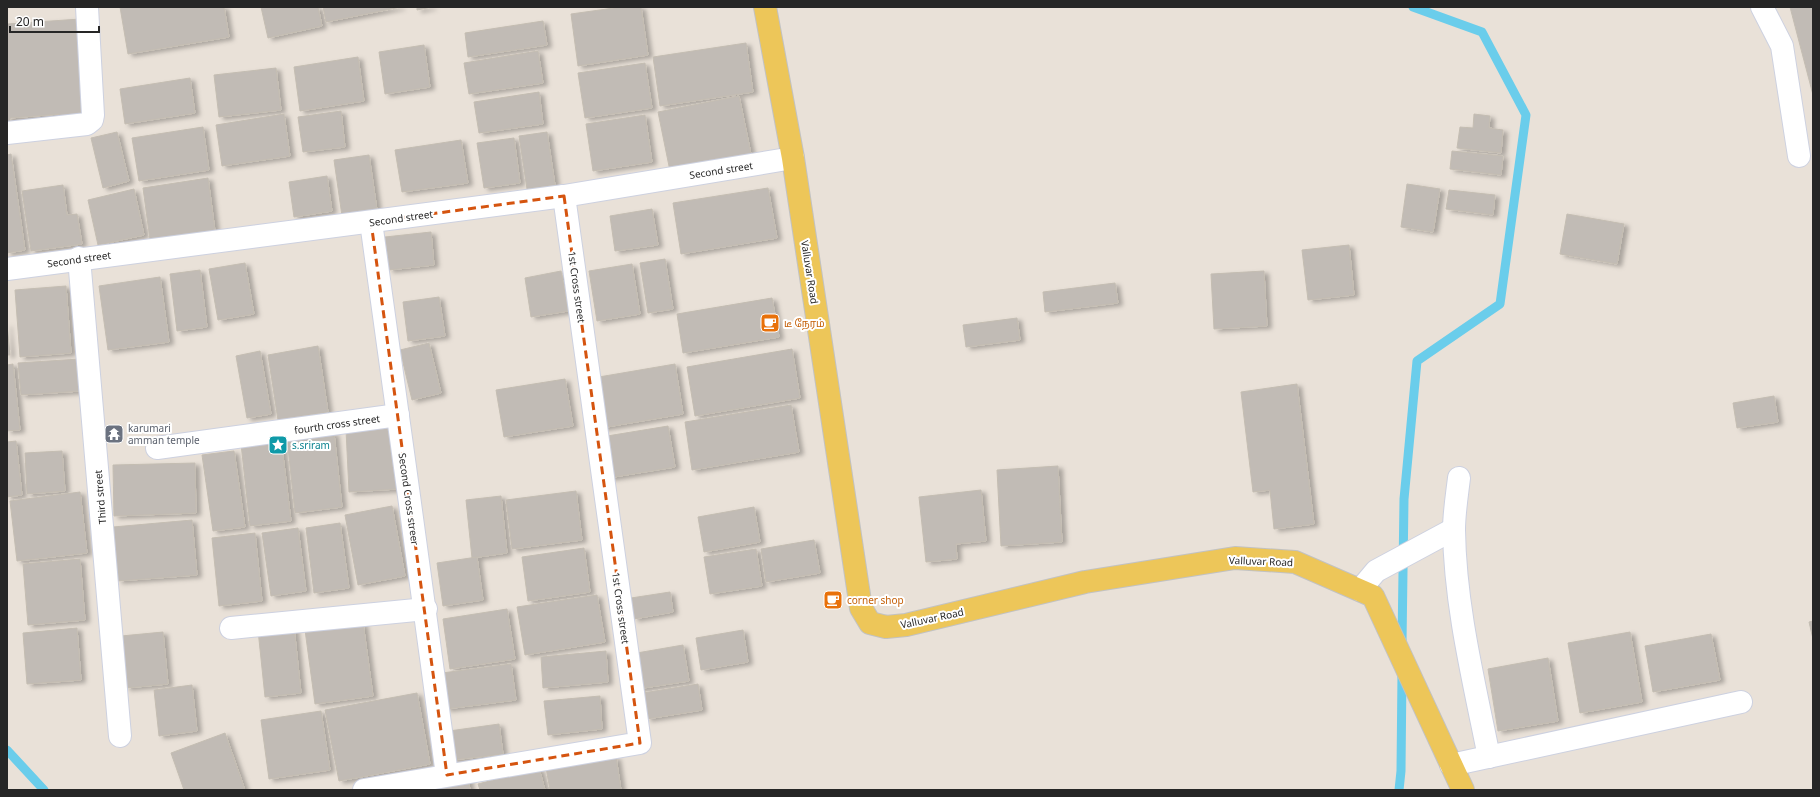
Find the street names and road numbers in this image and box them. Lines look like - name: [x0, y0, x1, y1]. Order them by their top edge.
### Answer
- street label: Second street: [688, 158, 754, 182]
- street label: Second street: [368, 207, 434, 229]
- street label: Valluvar Road: [798, 239, 822, 305]
- street label: Second street: [46, 248, 112, 270]
- street label: 1st Cross street: [565, 250, 589, 324]
- street label: fourth cross street: [293, 411, 381, 437]
- street label: Second Cross streer: [396, 452, 422, 546]
- street label: Third street: [91, 469, 109, 525]
- street label: Valluvar Road: [1229, 553, 1293, 569]
- street label: 1st Cross street: [609, 571, 633, 645]
- street label: Valluvar Road: [899, 604, 965, 632]

